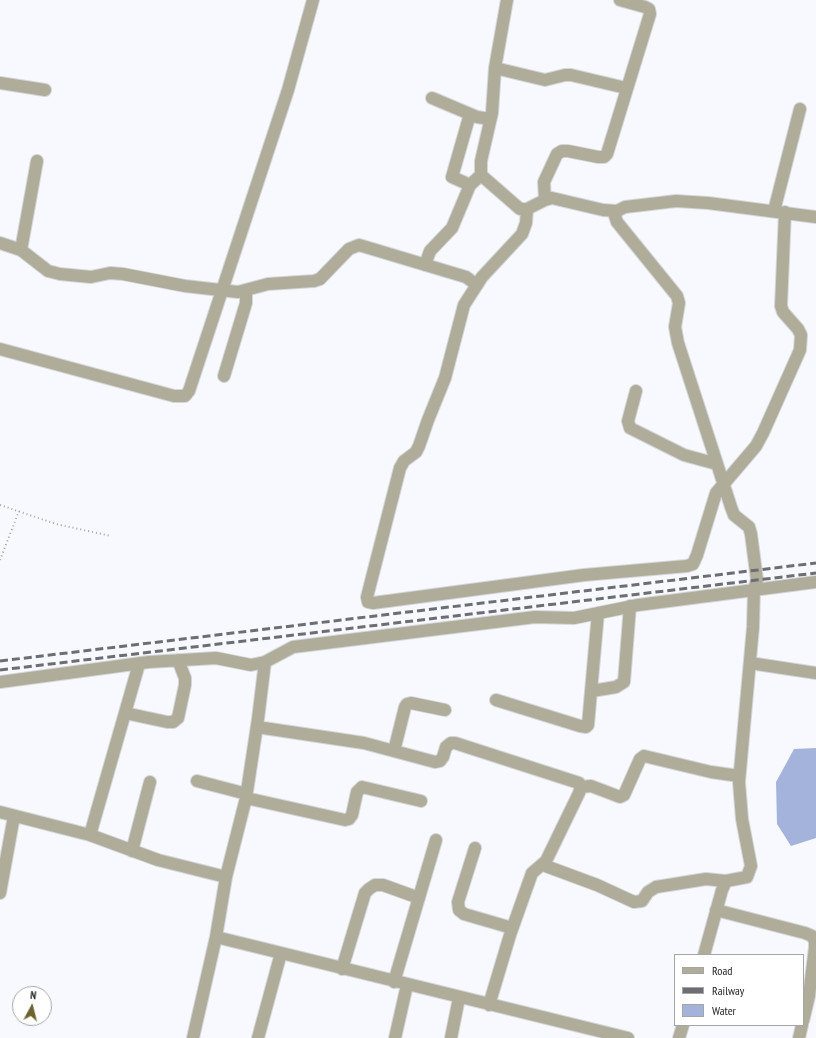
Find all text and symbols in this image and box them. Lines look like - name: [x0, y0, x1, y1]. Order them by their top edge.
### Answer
- legend: [674, 954, 804, 1026]
- text: Road: [712, 963, 732, 978]
- text: Railway: [712, 983, 744, 998]
- north arrow: [12, 986, 52, 1026]
- text: N: [30, 988, 37, 1002]
- text: Water: [712, 1003, 736, 1018]

